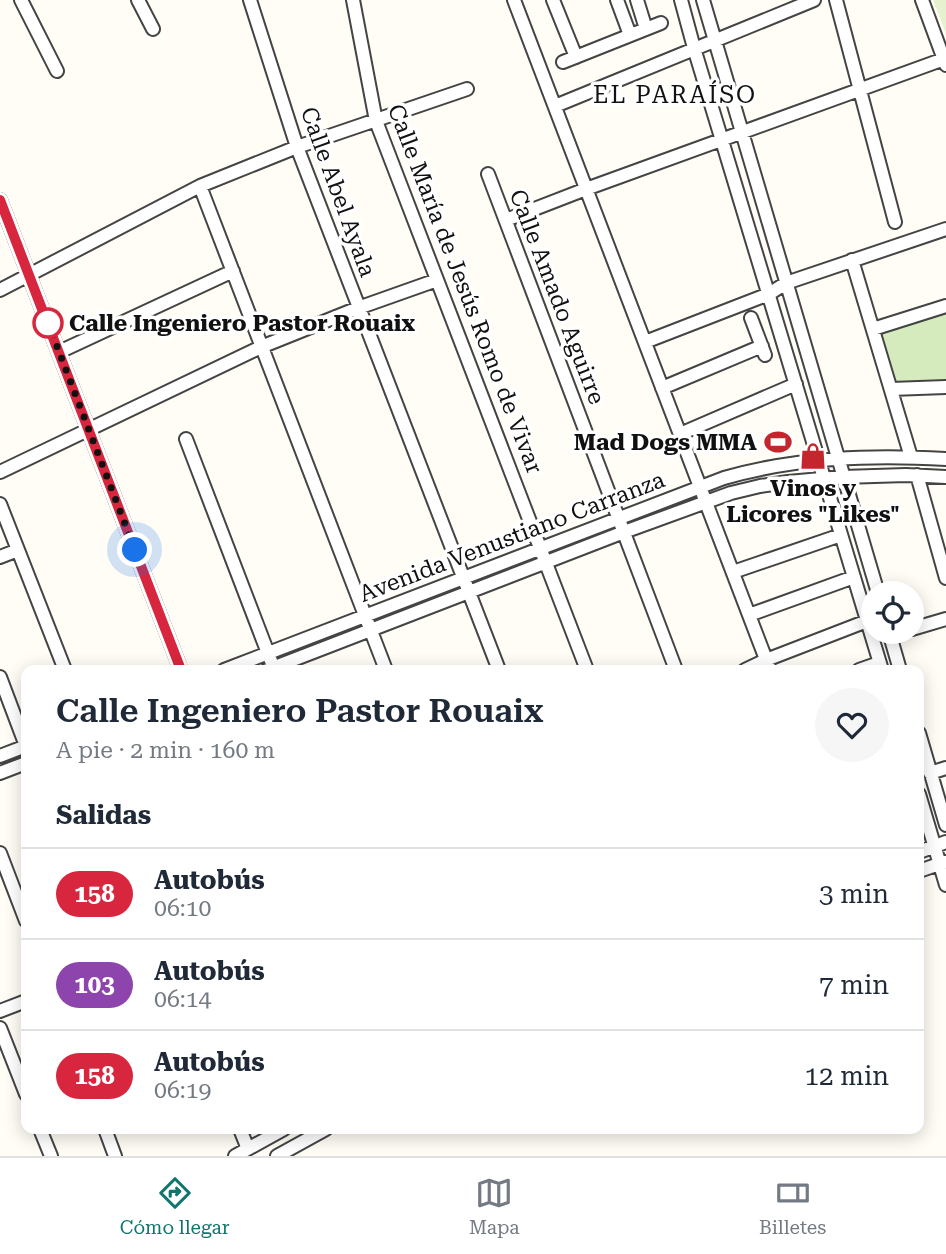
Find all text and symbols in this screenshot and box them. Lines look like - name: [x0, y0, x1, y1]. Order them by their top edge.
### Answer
- district label: EL PARAÍSO: [593, 80, 757, 109]
- street label: Calle María de Jesús Romo de Vivar: [382, 101, 548, 477]
- street label: Calle Abel Ayala: [295, 103, 381, 281]
- street label: Calle Amado Aguirre: [504, 186, 610, 408]
- marker: Calle Ingeniero Pastor Rouaix: [33, 308, 63, 338]
- place label: Calle Ingeniero Pastor Rouaix: [69, 310, 415, 337]
- sports icon: Mad Dogs MMA: [763, 427, 793, 457]
- place label: Mad Dogs MMA: [574, 429, 757, 456]
- shop icon: Vinos y Licores "Likes": [798, 441, 828, 471]
- street label: Avenida Venustiano Carranza: [356, 466, 669, 608]
- place label: Vinos y Licores "Likes": [726, 475, 900, 528]
- your location: [117, 532, 152, 567]
- map controls: [861, 581, 924, 644]
- button: locate: [861, 581, 924, 644]
- button: heart: [815, 688, 889, 762]
- text: Calle Ingeniero Pastor Rouaix: [56, 691, 543, 730]
- text: A pie · 2 min · 160 m: [56, 737, 275, 764]
- text: Salidas: [56, 800, 151, 830]
- text: Autobús: [154, 865, 265, 895]
- text: 3 min: [819, 879, 889, 909]
- text: 158: [74, 880, 115, 908]
- text: 06:10: [154, 895, 211, 922]
- text: Autobús: [154, 956, 265, 986]
- text: 7 min: [819, 970, 889, 1000]
- text: 103: [74, 971, 115, 999]
- text: 06:14: [154, 986, 211, 1013]
- text: Autobús: [154, 1047, 265, 1077]
- text: 12 min: [805, 1061, 889, 1091]
- text: 158: [74, 1062, 115, 1090]
- text: 06:19: [154, 1077, 211, 1104]
- tab: Cómo llegar: [120, 1174, 230, 1239]
- tab: Mapa: [469, 1174, 520, 1239]
- tab: Billetes: [759, 1174, 826, 1239]

